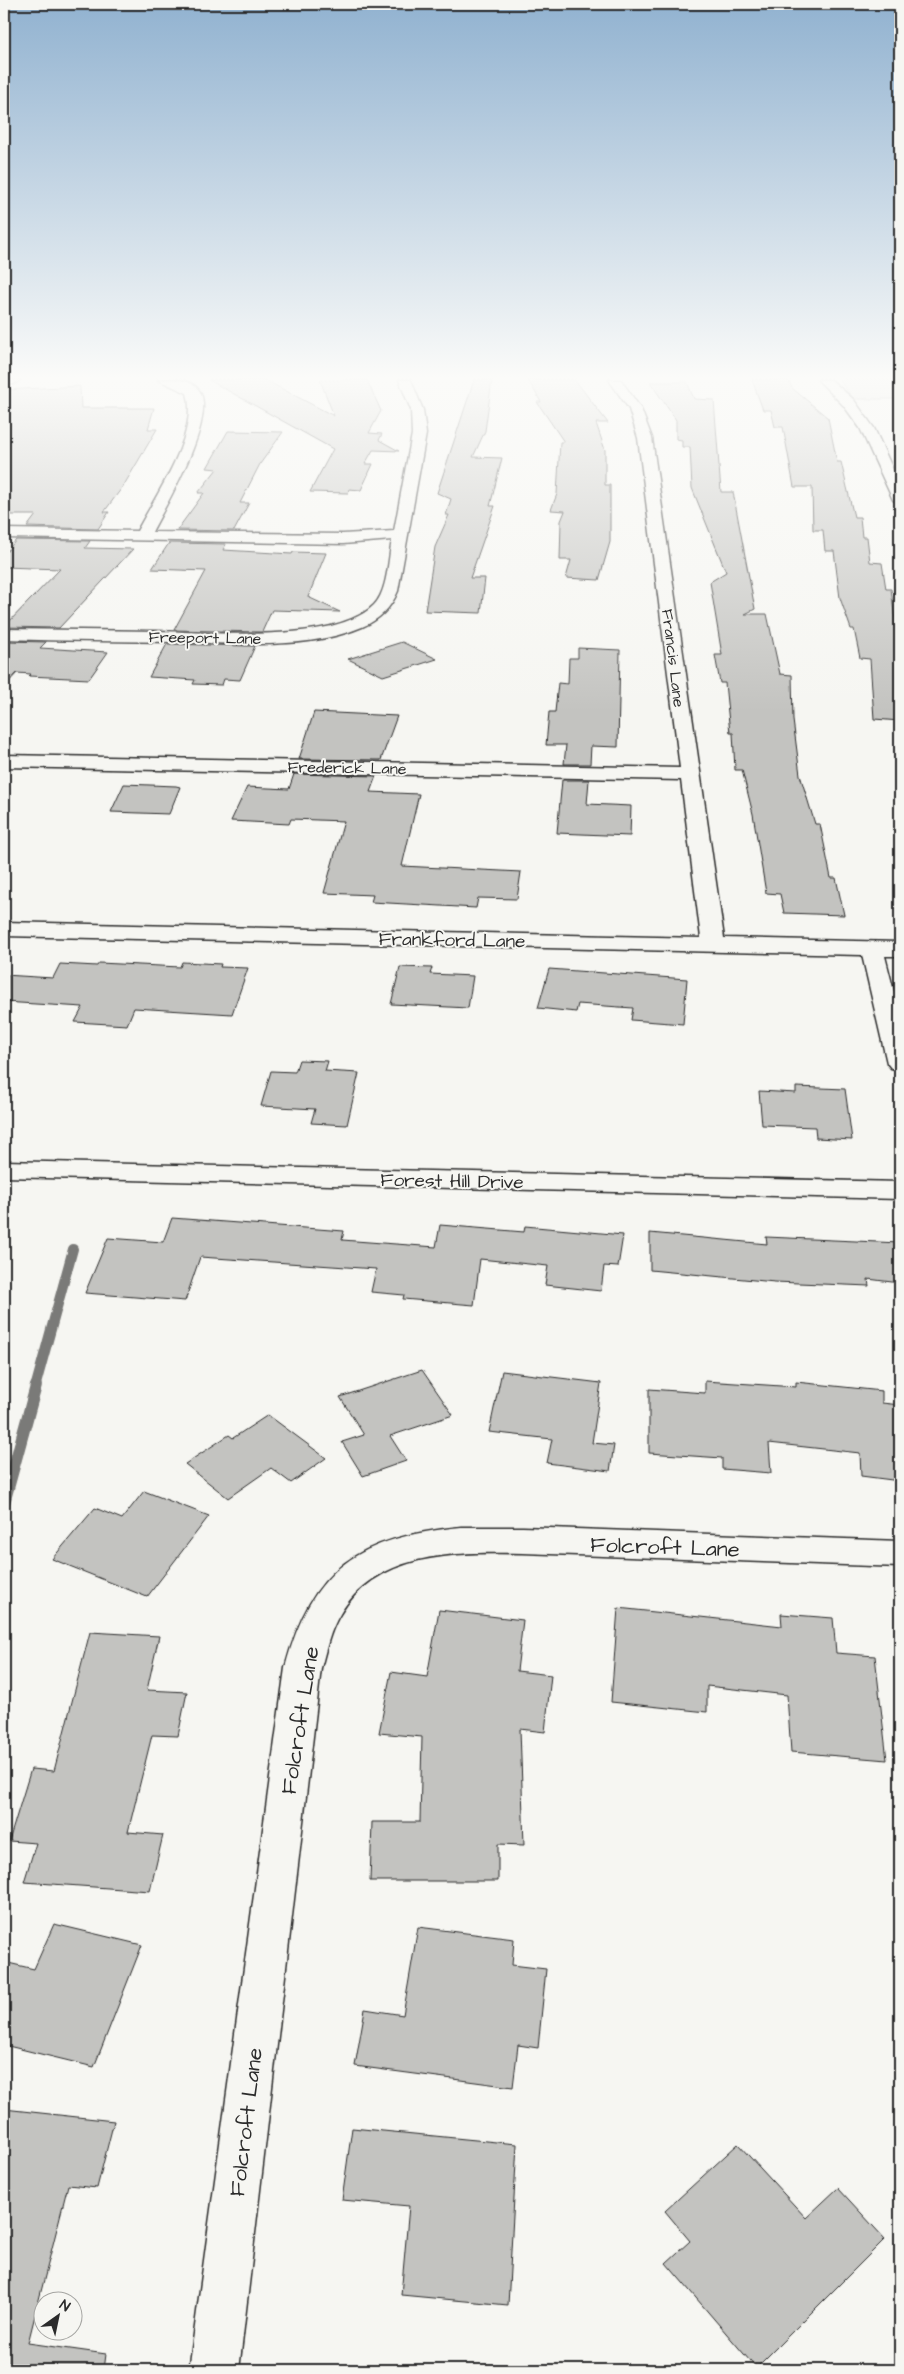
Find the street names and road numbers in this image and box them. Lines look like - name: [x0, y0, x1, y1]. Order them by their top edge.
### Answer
- street label: Francis Lane: [656, 608, 690, 709]
- street label: Freeport Lane: [148, 626, 262, 650]
- street label: Frederick Lane: [287, 756, 407, 780]
- street label: Frankford Lane: [378, 926, 526, 955]
- street label: Forest Hill Drive: [380, 1167, 524, 1196]
- street label: Folcroft Lane: [590, 1529, 740, 1566]
- street label: Folcroft Lane: [273, 1644, 328, 1797]
- street label: Folcroft Lane: [222, 2046, 271, 2198]

